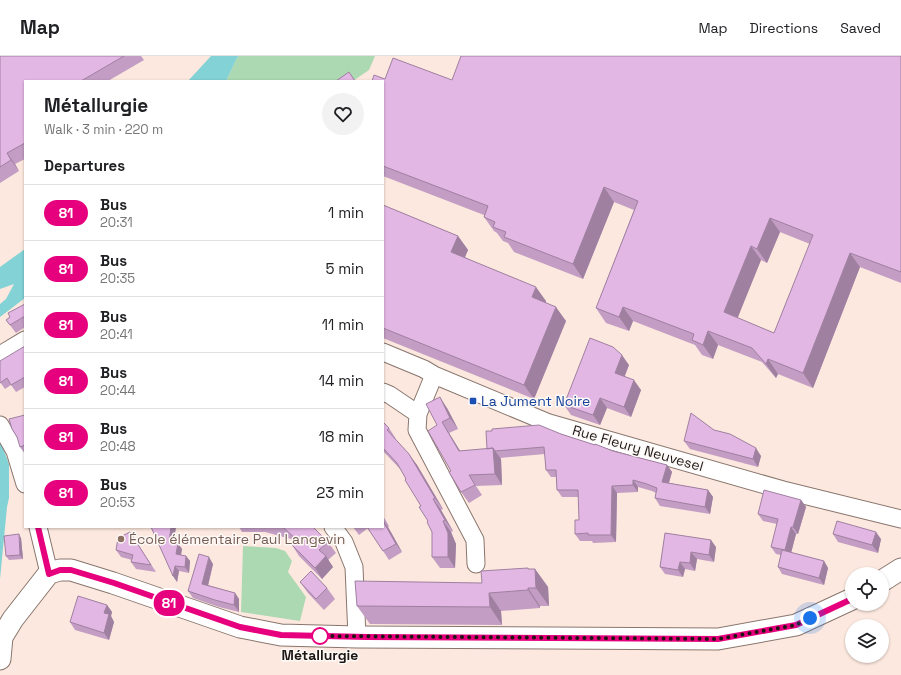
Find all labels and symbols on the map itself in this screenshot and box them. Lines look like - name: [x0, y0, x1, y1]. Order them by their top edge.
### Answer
- place label: La Jument Noire: [481, 392, 590, 410]
- marker: La Jument Noire: [468, 396, 478, 406]
- street label: Rue Fleury Neuvesel: [570, 421, 706, 475]
- place label: École élémentaire Paul Langevin: [129, 530, 345, 548]
- marker: École élémentaire Paul Langevin: [116, 534, 126, 544]
- line badge: 81: [151, 590, 187, 616]
- your location: [800, 608, 820, 628]
- marker: Métallurgie: [311, 627, 329, 645]
- place label: Métallurgie: [282, 646, 358, 664]

